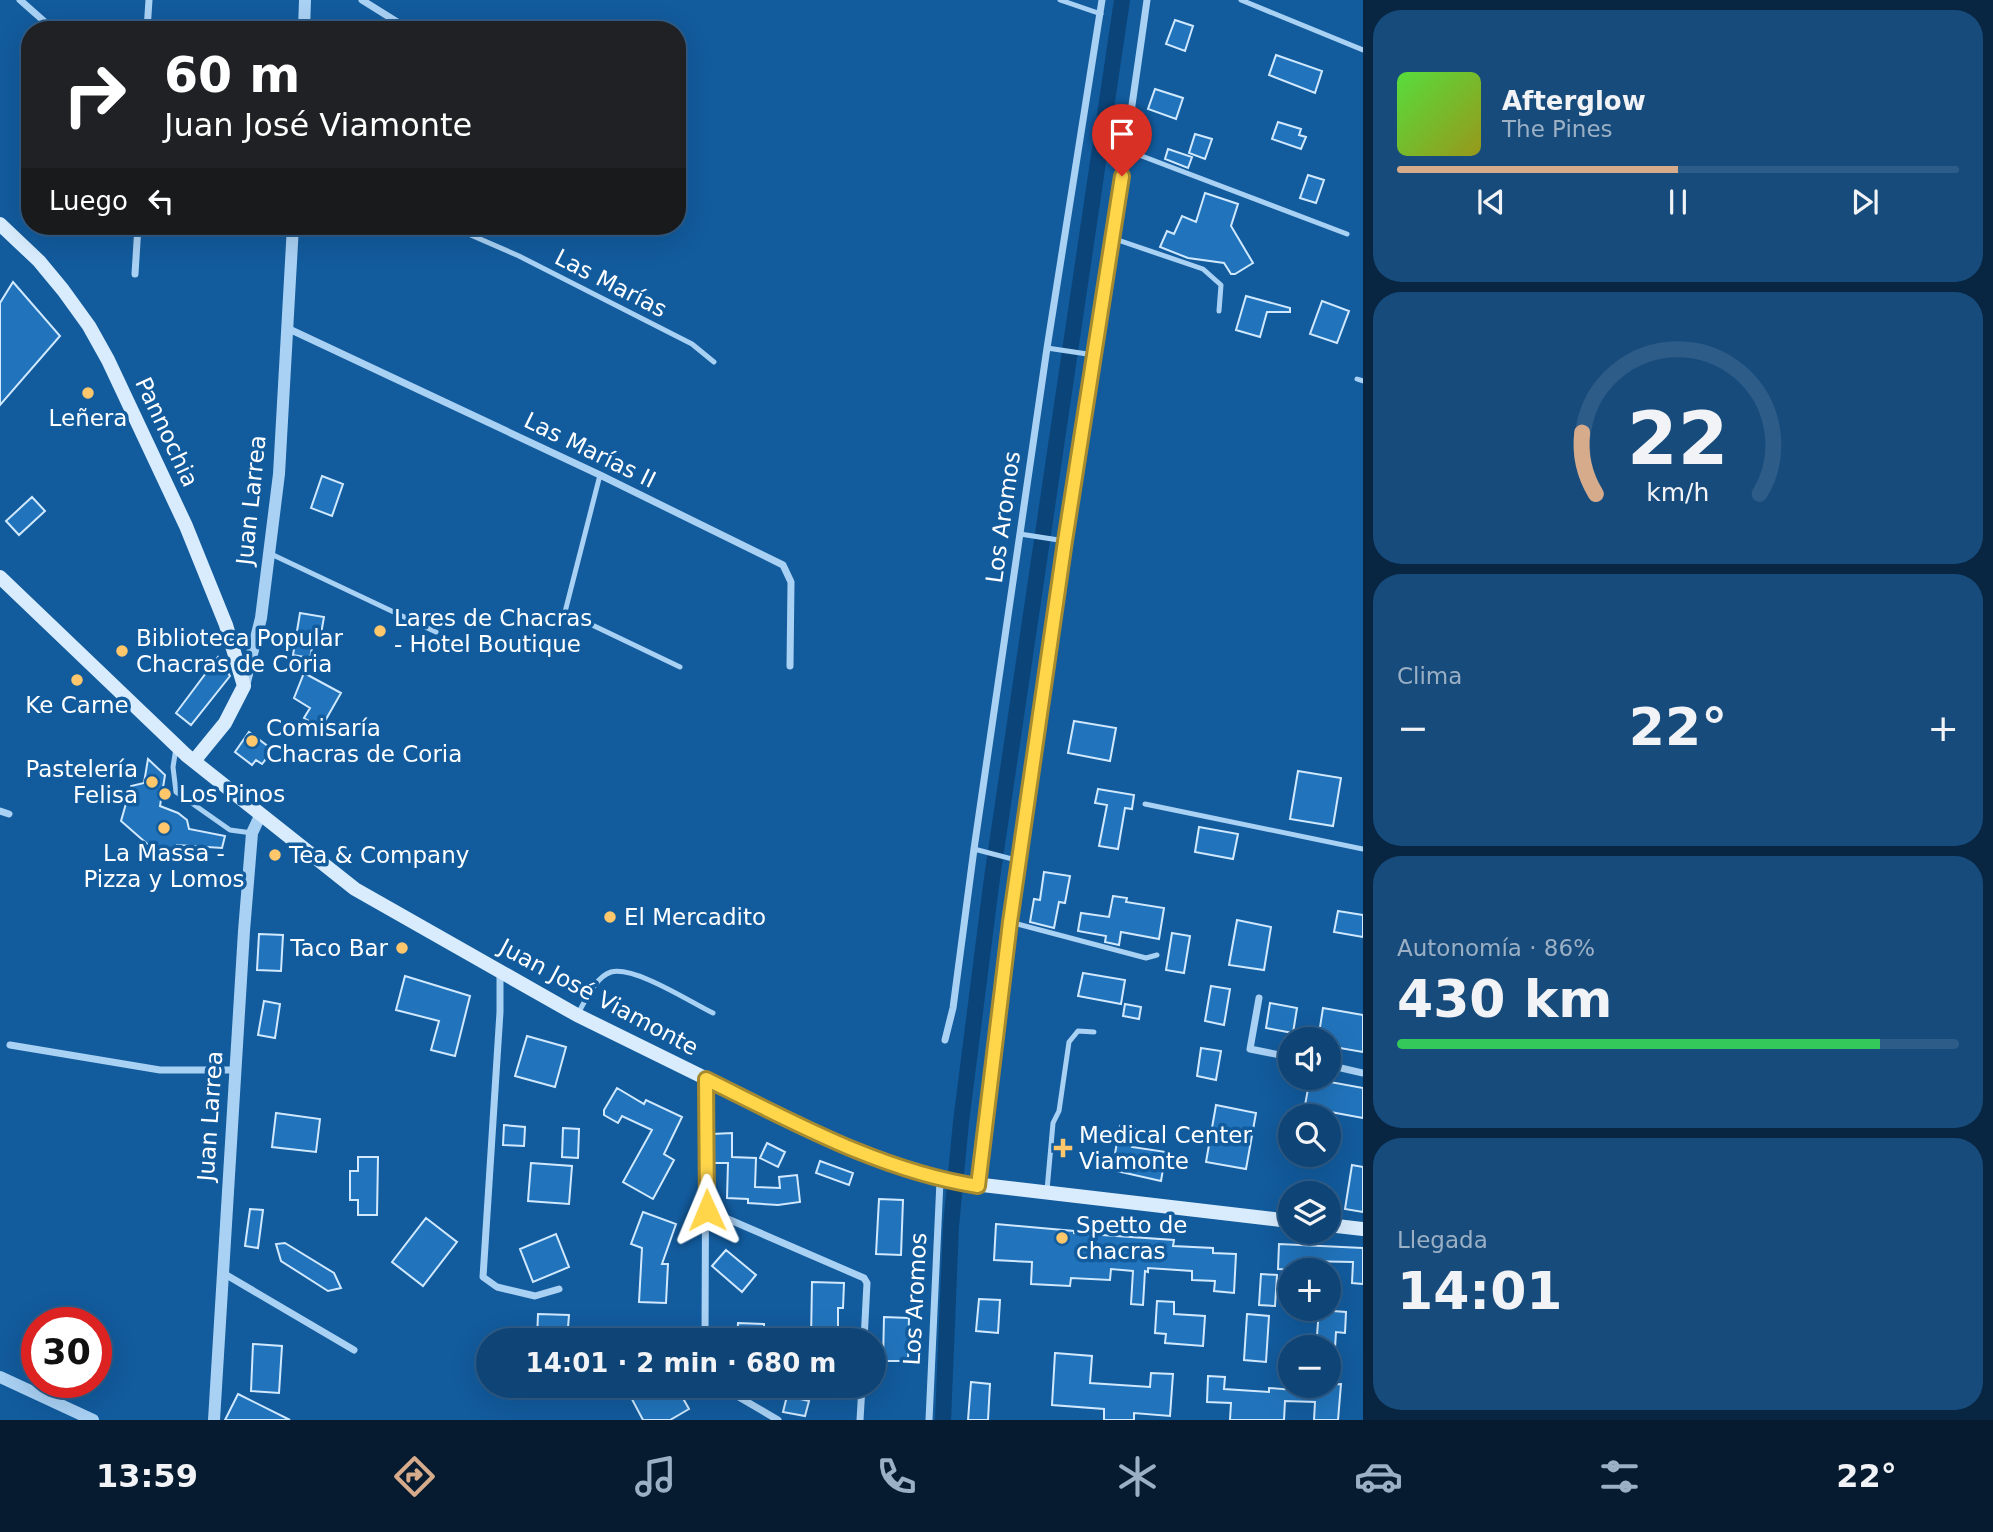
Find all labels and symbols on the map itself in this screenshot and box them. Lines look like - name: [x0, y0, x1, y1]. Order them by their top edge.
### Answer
- pin: [1092, 104, 1152, 176]
- street label: Las Marías: [551, 244, 671, 322]
- street label: Pannochia: [130, 373, 204, 491]
- marker: Leñera: [80, 385, 96, 401]
- place label: Leñera: [49, 405, 127, 431]
- street label: Las Marías II: [520, 407, 660, 493]
- street label: Juan Larrea: [231, 434, 271, 568]
- street label: Los Aromos: [981, 449, 1025, 585]
- place label: Lares de Chacras - Hotel Boutique: [394, 605, 592, 657]
- marker: Lares de Chacras - Hotel Boutique: [372, 623, 388, 639]
- place label: Biblioteca Popular Chacras de Coria: [136, 625, 344, 677]
- marker: Biblioteca Popular Chacras de Coria: [114, 643, 130, 659]
- marker: Ke Carne: [69, 672, 85, 688]
- place label: Ke Carne: [25, 692, 129, 718]
- place label: Comisaría Chacras de Coria: [266, 715, 462, 767]
- marker: Comisaría Chacras de Coria: [244, 733, 260, 749]
- place label: Pastelería Felisa: [25, 756, 138, 808]
- marker: Pastelería Felisa: [144, 774, 160, 790]
- place label: Los Pinos: [179, 781, 285, 807]
- marker: Los Pinos: [157, 786, 173, 802]
- marker: La Massa - Pizza y Lomos: [156, 820, 172, 836]
- place label: La Massa - Pizza y Lomos: [83, 840, 245, 892]
- place label: Tea & Company: [288, 842, 469, 868]
- marker: Tea & Company: [267, 847, 283, 863]
- place label: El Mercadito: [624, 904, 766, 930]
- marker: El Mercadito: [602, 909, 618, 925]
- street label: Juan José Viamonte: [493, 933, 703, 1060]
- place label: Taco Bar: [289, 935, 389, 961]
- marker: Taco Bar: [394, 940, 410, 956]
- street label: Juan Larrea: [192, 1050, 228, 1184]
- place label: Medical Center Viamonte: [1079, 1122, 1252, 1174]
- marker: Medical Center Viamonte: [1053, 1138, 1073, 1158]
- position arrow: [670, 1173, 744, 1247]
- place label: Spetto de chacras: [1076, 1212, 1188, 1264]
- marker: Spetto de chacras: [1054, 1230, 1070, 1246]
- street label: Los Aromos: [899, 1232, 931, 1366]
- speed limit sign: 30: [21, 1307, 112, 1398]

